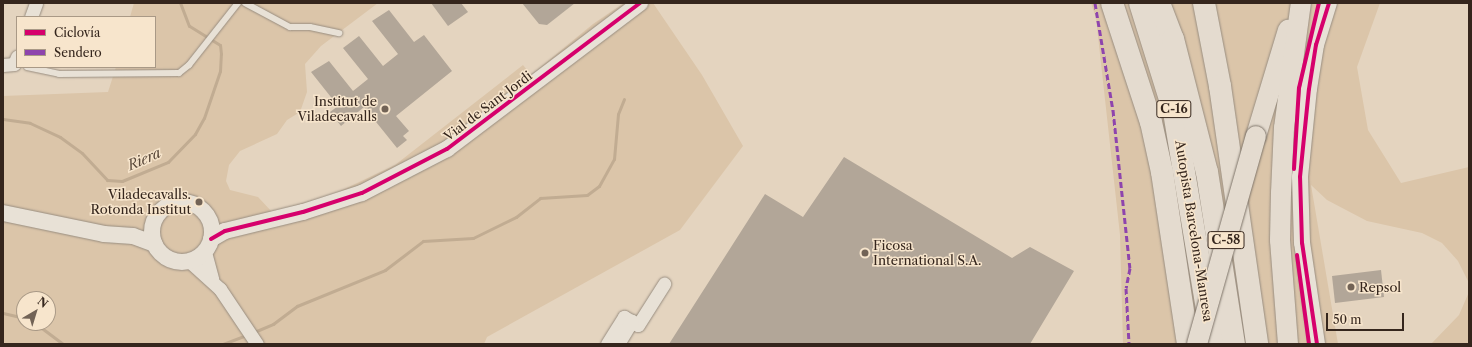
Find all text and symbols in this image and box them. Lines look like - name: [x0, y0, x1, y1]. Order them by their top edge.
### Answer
- legend: [16, 16, 156, 68]
- text: Ciclovía: [54, 25, 100, 40]
- text: Sendero: [54, 45, 102, 60]
- street label: Vial de Sant Jordi: [441, 68, 535, 144]
- place label: Institut de Viladecavalls: [298, 94, 377, 125]
- road number: C-16: [1156, 99, 1192, 119]
- marker: Institut de Viladecavalls: [380, 104, 390, 114]
- street label: Autopista Barcelona-Manresa: [1172, 139, 1216, 323]
- water label: Riera: [125, 144, 163, 174]
- place label: Viladecavalls. Rotonda Institut: [90, 187, 191, 218]
- marker: Viladecavalls. Rotonda Institut: [194, 197, 204, 207]
- road number: C-58: [1207, 230, 1245, 250]
- place label: Ficosa International S.A.: [873, 238, 981, 269]
- marker: Ficosa International S.A.: [860, 248, 870, 258]
- place label: Repsol: [1359, 279, 1401, 295]
- marker: Repsol: [1346, 282, 1356, 292]
- north arrow: [16, 291, 56, 331]
- text: N: [35, 294, 51, 311]
- scale bar: [1328, 305, 1406, 331]
- text: 50 m: [1333, 312, 1362, 327]

